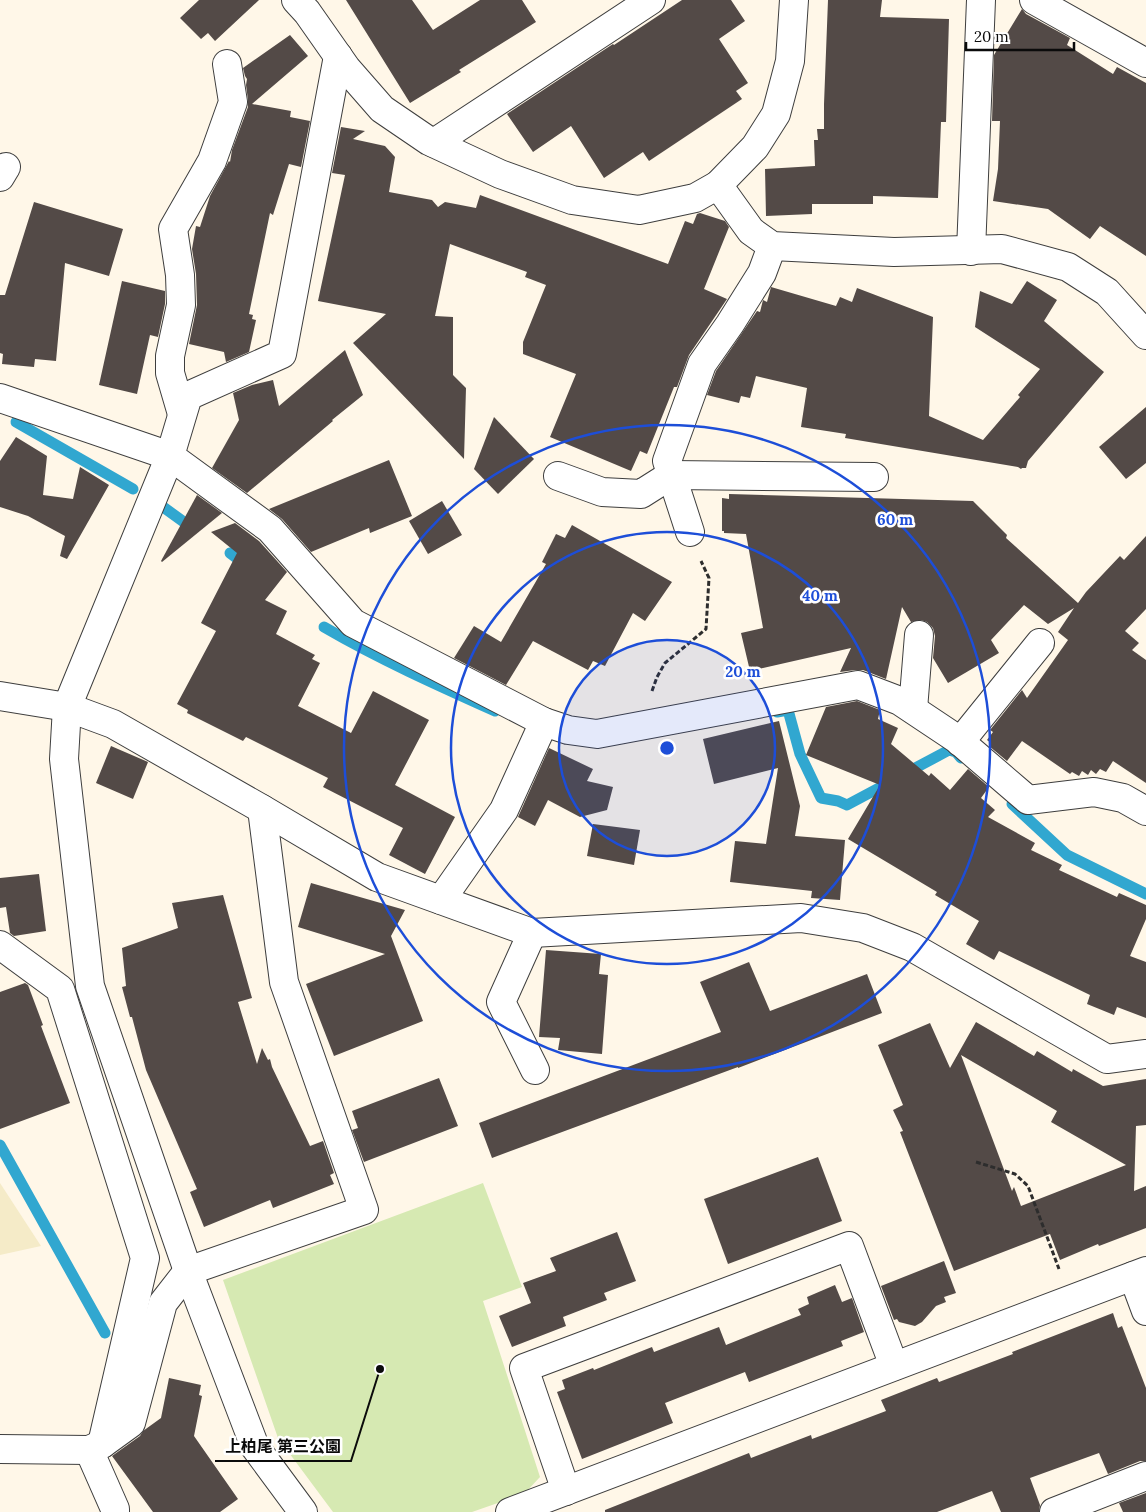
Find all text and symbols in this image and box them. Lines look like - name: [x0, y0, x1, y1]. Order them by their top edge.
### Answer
- scale bar: [966, 20, 1074, 52]
- text: 20 m: [974, 27, 1009, 46]
- text: 60 m: [877, 510, 913, 529]
- text: 40 m: [802, 586, 838, 605]
- text: 20 m: [725, 662, 761, 681]
- centre of rings: [658, 739, 676, 757]
- callout: 上柏尾 第三公園: [215, 1430, 351, 1461]
- text: 上柏尾 第三公園: [225, 1436, 341, 1456]

